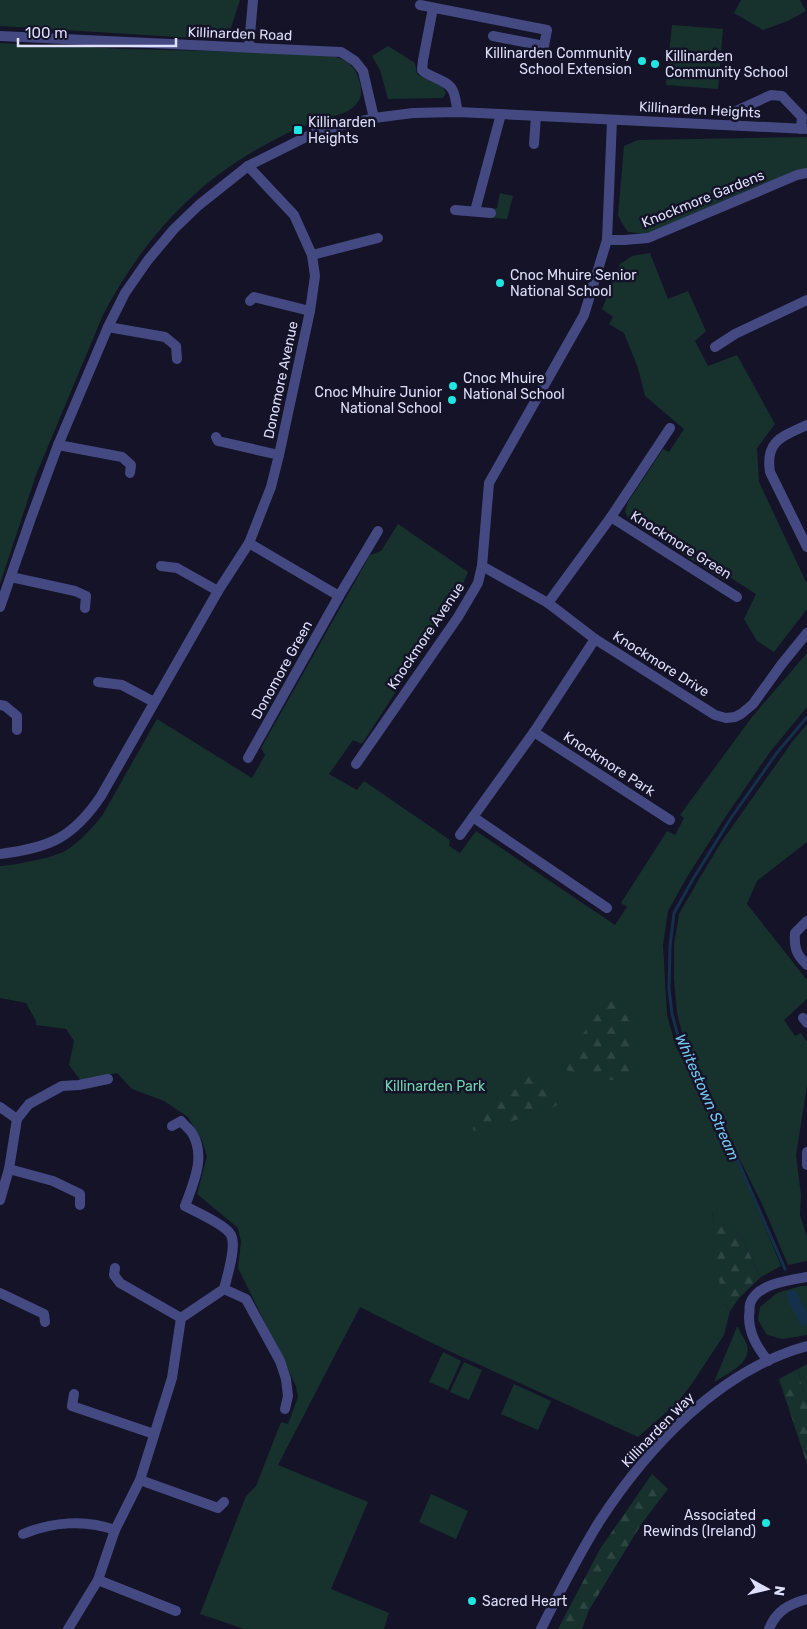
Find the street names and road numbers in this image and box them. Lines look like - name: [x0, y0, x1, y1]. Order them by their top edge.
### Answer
- street label: Killinarden Road: [187, 24, 293, 44]
- street label: Killinarden Heights: [639, 98, 761, 122]
- street label: Knockmore Gardens: [639, 167, 767, 231]
- street label: Donomore Avenue: [260, 319, 302, 440]
- street label: Knockmore Green: [627, 507, 735, 583]
- street label: Knockmore Avenue: [384, 579, 468, 693]
- street label: Donomore Green: [248, 618, 316, 722]
- street label: Knockmore Drive: [610, 628, 712, 701]
- street label: Knockmore Park: [560, 728, 659, 800]
- street label: Killinarden Way: [618, 1389, 698, 1471]

